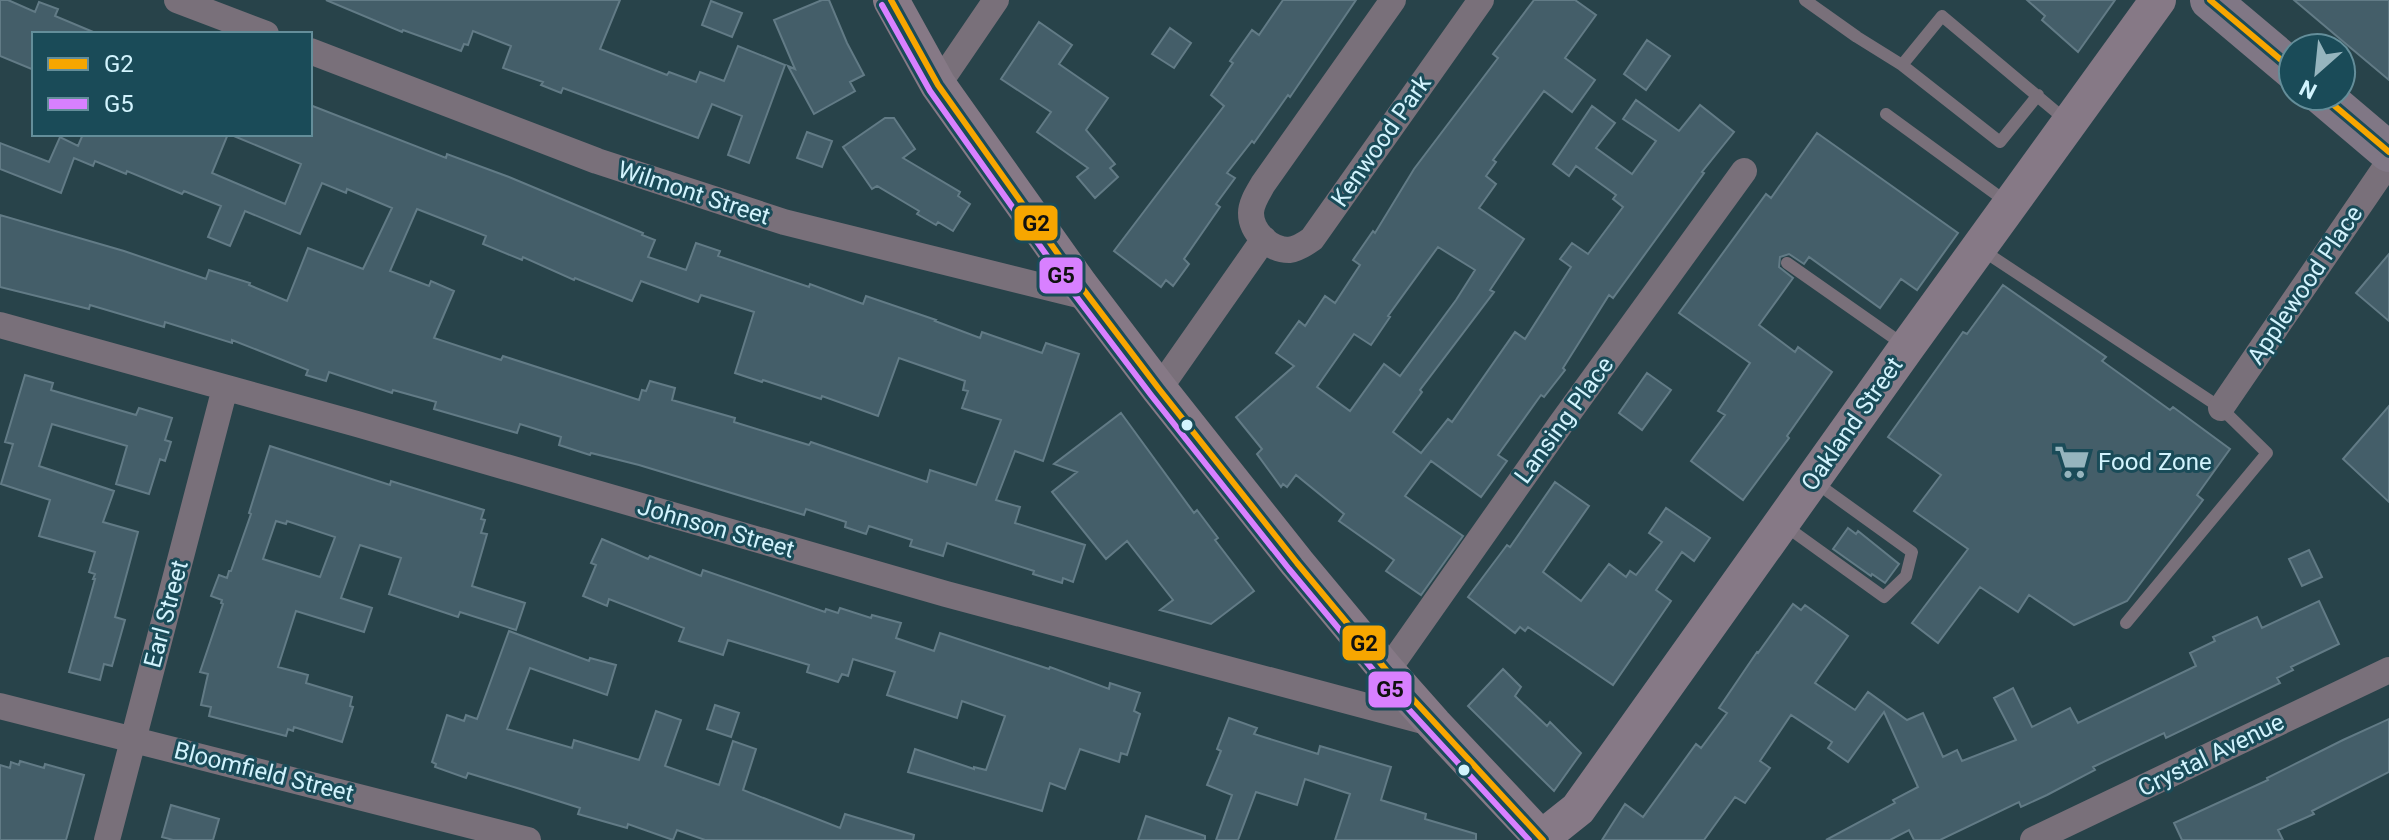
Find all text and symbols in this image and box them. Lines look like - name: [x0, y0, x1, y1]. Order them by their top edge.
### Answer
- legend: [32, 32, 312, 136]
- north arrow: [2277, 32, 2357, 112]
- text: G2: [104, 50, 134, 78]
- street label: Kenwood Park: [1325, 69, 1437, 212]
- text: N: [2296, 75, 2321, 104]
- text: G5: [104, 90, 134, 118]
- street label: Wilmont Street: [615, 155, 774, 231]
- street label: Applewood Place: [2242, 200, 2368, 370]
- line badge: G2: [1013, 204, 1059, 242]
- text: G2: [1022, 211, 1050, 236]
- line badge: G5: [1038, 256, 1084, 295]
- text: G5: [1047, 263, 1075, 288]
- street label: Lansing Place: [1509, 351, 1619, 489]
- street label: Oakland Street: [1796, 352, 1908, 496]
- unlabelled marker: [1179, 417, 1195, 433]
- supermarket icon: Food Zone: [2053, 443, 2091, 481]
- place label: Food Zone: [2098, 448, 2212, 476]
- street label: Johnson Street: [634, 492, 798, 564]
- street label: Earl Street: [138, 557, 194, 671]
- line badge: G2: [1341, 624, 1387, 662]
- text: G2: [1350, 631, 1378, 656]
- line badge: G5: [1367, 670, 1413, 709]
- text: G5: [1376, 677, 1404, 702]
- street label: Crystal Avenue: [2133, 708, 2289, 802]
- street label: Bloomfield Street: [171, 736, 357, 808]
- unlabelled marker: [1456, 762, 1472, 778]

